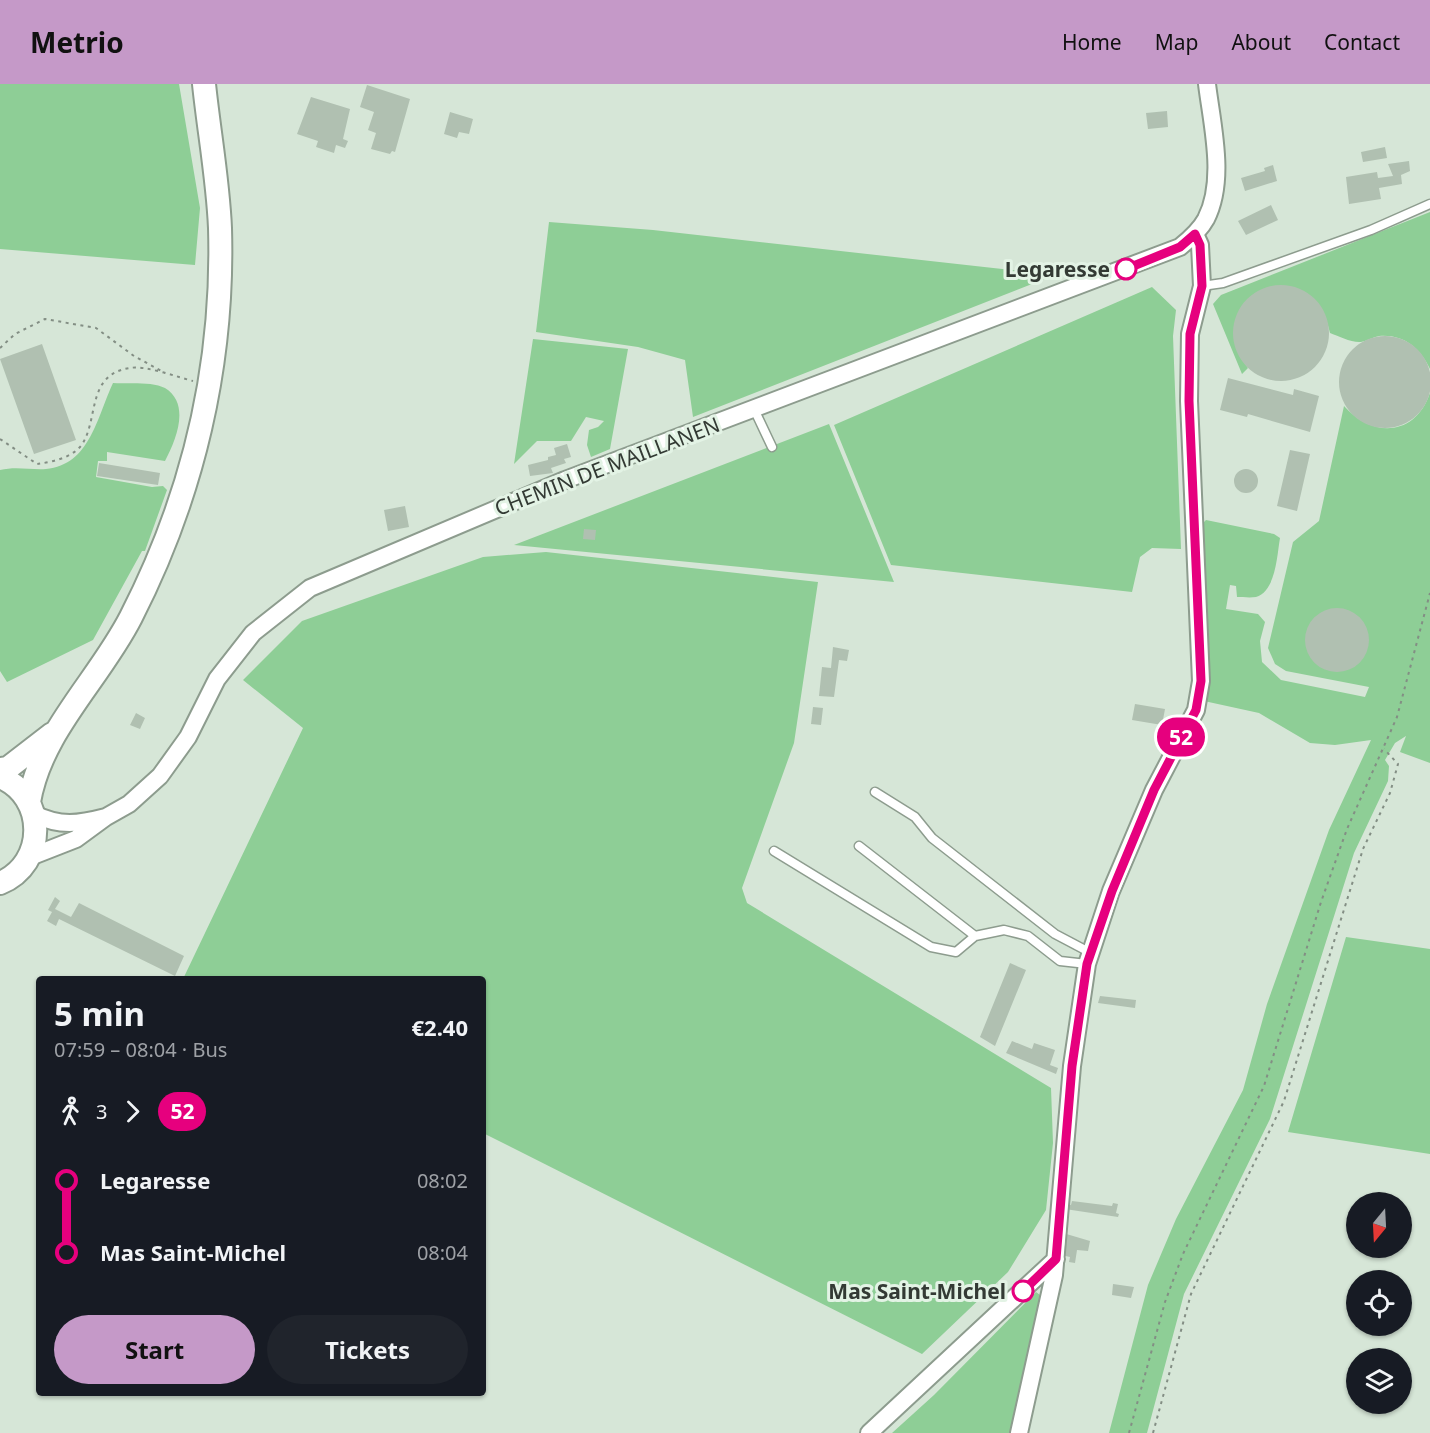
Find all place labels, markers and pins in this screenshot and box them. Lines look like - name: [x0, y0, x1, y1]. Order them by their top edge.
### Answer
- place label: Legaresse: [1005, 255, 1110, 283]
- marker: Legaresse: [1115, 258, 1137, 280]
- place label: Mas Saint-Michel: [828, 1277, 1006, 1305]
- marker: Mas Saint-Michel: [1012, 1280, 1034, 1302]

